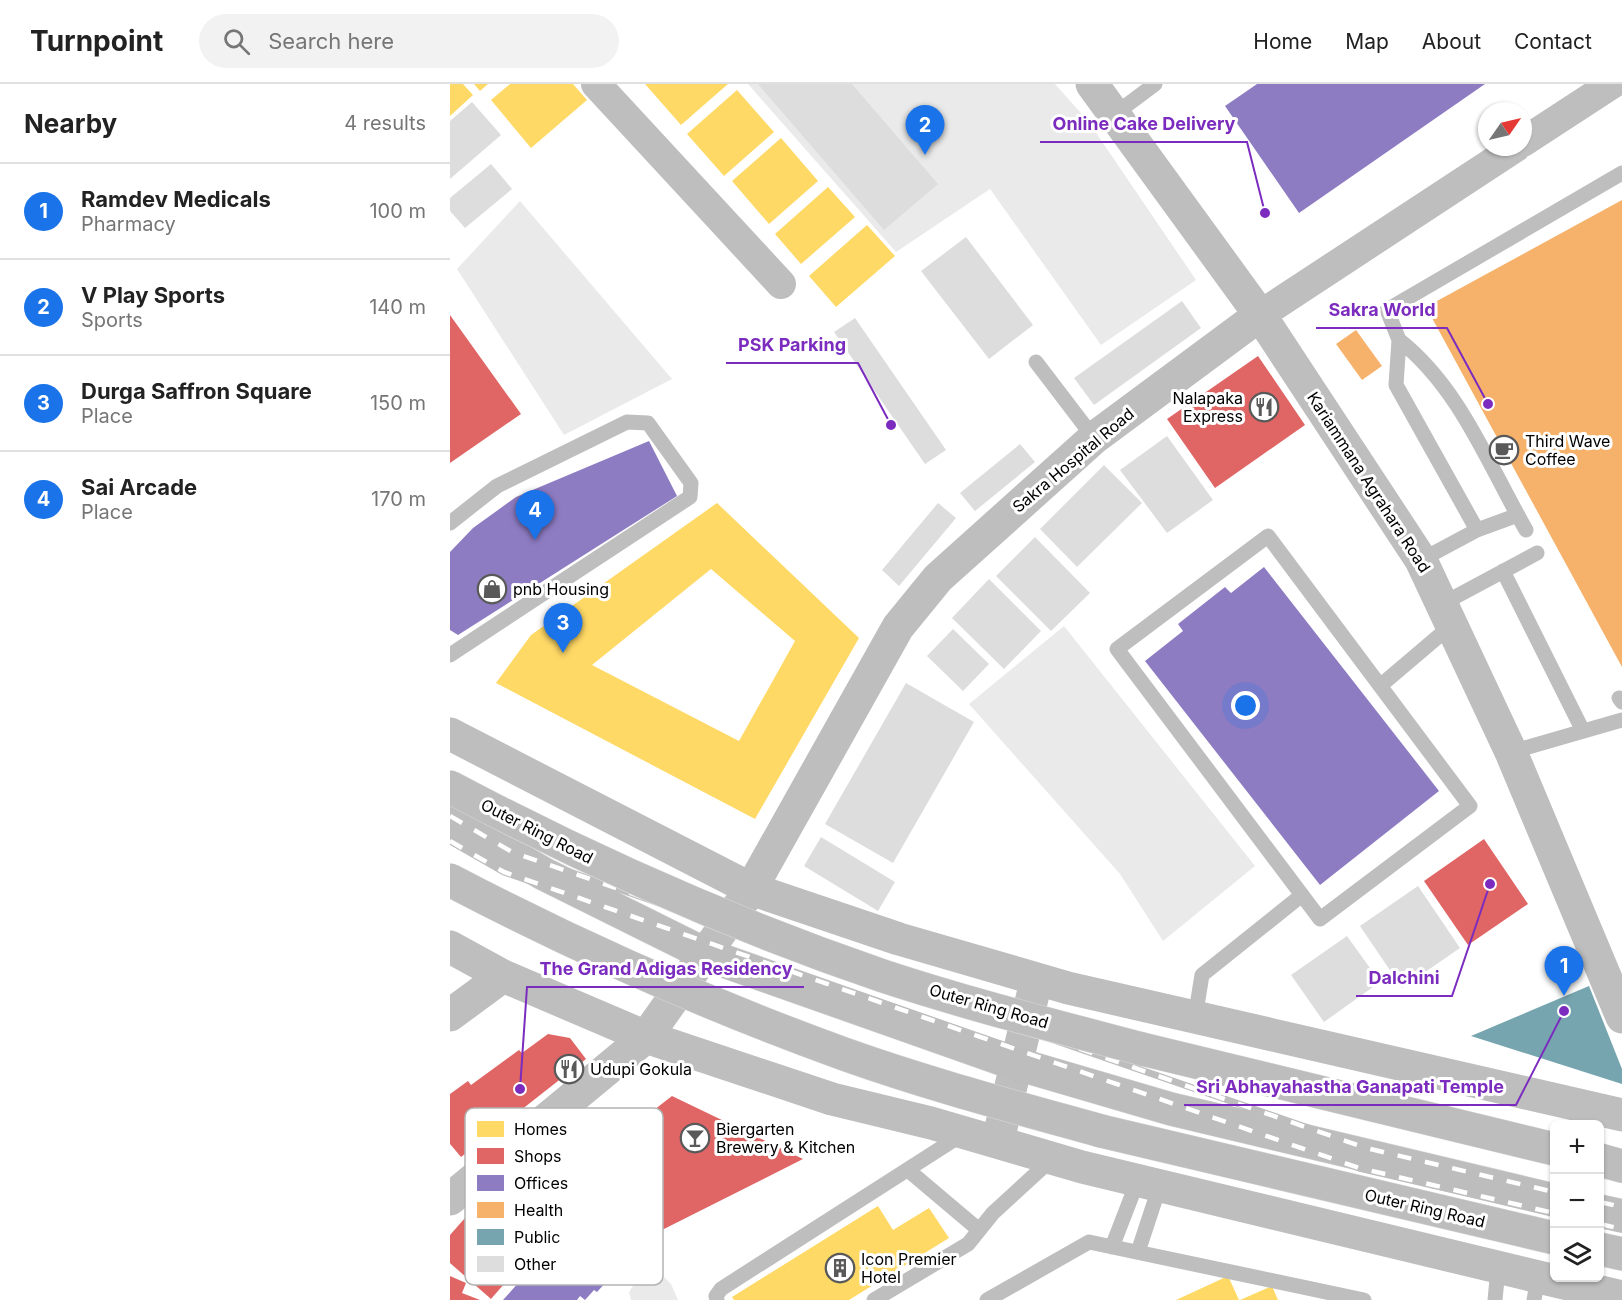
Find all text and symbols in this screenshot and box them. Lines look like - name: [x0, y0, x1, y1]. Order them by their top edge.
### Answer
- search box: [199, 14, 619, 68]
- text: Turnpoint: [30, 24, 163, 58]
- icon: search: [220, 25, 253, 58]
- text: Search here: [268, 28, 394, 54]
- text: Home: [1253, 29, 1312, 54]
- text: Map: [1345, 29, 1389, 54]
- text: About: [1422, 29, 1481, 54]
- text: Contact: [1514, 29, 1592, 54]
- north arrow: [1478, 102, 1532, 156]
- pin: 2: [906, 106, 944, 155]
- callout: Online Cake Delivery: [1040, 106, 1247, 142]
- text: Nearby: [24, 108, 117, 139]
- text: 4 results: [344, 111, 426, 135]
- text: Online Cake Delivery: [1053, 113, 1236, 134]
- text: Ramdev Medicals: [81, 186, 271, 212]
- text: 1: [39, 199, 48, 223]
- text: 100 m: [369, 199, 426, 223]
- text: Pharmacy: [81, 212, 176, 236]
- text: V Play Sports: [81, 282, 225, 308]
- callout: Sakra World: [1316, 292, 1447, 328]
- text: 2: [37, 295, 50, 319]
- text: 140 m: [369, 295, 426, 319]
- text: Sakra World: [1328, 299, 1436, 320]
- text: Sports: [81, 308, 143, 332]
- callout: PSK Parking: [726, 327, 858, 363]
- text: PSK Parking: [738, 334, 846, 355]
- text: Durga Saffron Square: [81, 378, 312, 404]
- place label: Nalapaka Express: [1172, 388, 1243, 426]
- street label: Kariammana Agrahara Road: [1303, 388, 1435, 576]
- text: 3: [37, 391, 50, 415]
- text: 150 m: [370, 391, 426, 415]
- restaurant icon: Nalapaka Express: [1248, 391, 1280, 423]
- street label: Sakra Hospital Road: [1008, 403, 1138, 517]
- text: Place: [81, 404, 133, 428]
- place label: Third Wave Coffee: [1525, 431, 1610, 469]
- cafe icon: Third Wave Coffee: [1488, 434, 1520, 466]
- text: Sai Arcade: [81, 474, 197, 500]
- text: 4: [37, 487, 50, 511]
- text: 170 m: [371, 487, 426, 511]
- pin: 4: [516, 490, 554, 540]
- text: Place: [81, 500, 133, 524]
- shop icon: pnb Housing: [476, 573, 508, 605]
- place label: pnb Housing: [513, 579, 609, 599]
- pin: 3: [544, 604, 582, 653]
- your location: [1231, 691, 1260, 720]
- street label: Outer Ring Road: [478, 794, 596, 868]
- pin: 1: [1544, 946, 1584, 996]
- callout: The Grand Adigas Residency: [527, 951, 804, 987]
- text: The Grand Adigas Residency: [539, 958, 793, 979]
- callout: Dalchini: [1356, 960, 1452, 996]
- text: Dalchini: [1368, 967, 1440, 988]
- street label: Outer Ring Road: [927, 979, 1051, 1033]
- restaurant icon: Udupi Gokula: [553, 1053, 585, 1085]
- place label: Udupi Gokula: [590, 1059, 692, 1079]
- callout: Sri Abhayahastha Ganapati Temple: [1184, 1069, 1516, 1105]
- text: Sri Abhayahastha Ganapati Temple: [1196, 1076, 1504, 1097]
- legend: [465, 1108, 663, 1285]
- text: Homes: [514, 1119, 567, 1139]
- place label: Biergarten Brewery & Kitchen: [716, 1119, 855, 1157]
- map controls: [1550, 1120, 1604, 1282]
- button: +: [1550, 1120, 1604, 1174]
- bar icon: Biergarten Brewery & Kitchen: [679, 1122, 711, 1154]
- text: Shops: [514, 1146, 562, 1166]
- text: Offices: [514, 1173, 568, 1193]
- button: −: [1550, 1174, 1604, 1228]
- street label: Outer Ring Road: [1363, 1184, 1487, 1232]
- text: Health: [514, 1200, 563, 1220]
- text: Public: [514, 1227, 560, 1247]
- button: layers: [1550, 1228, 1604, 1282]
- place label: Icon Premier Hotel: [861, 1249, 957, 1287]
- building icon: Icon Premier Hotel: [824, 1252, 856, 1284]
- text: Other: [514, 1254, 556, 1274]

